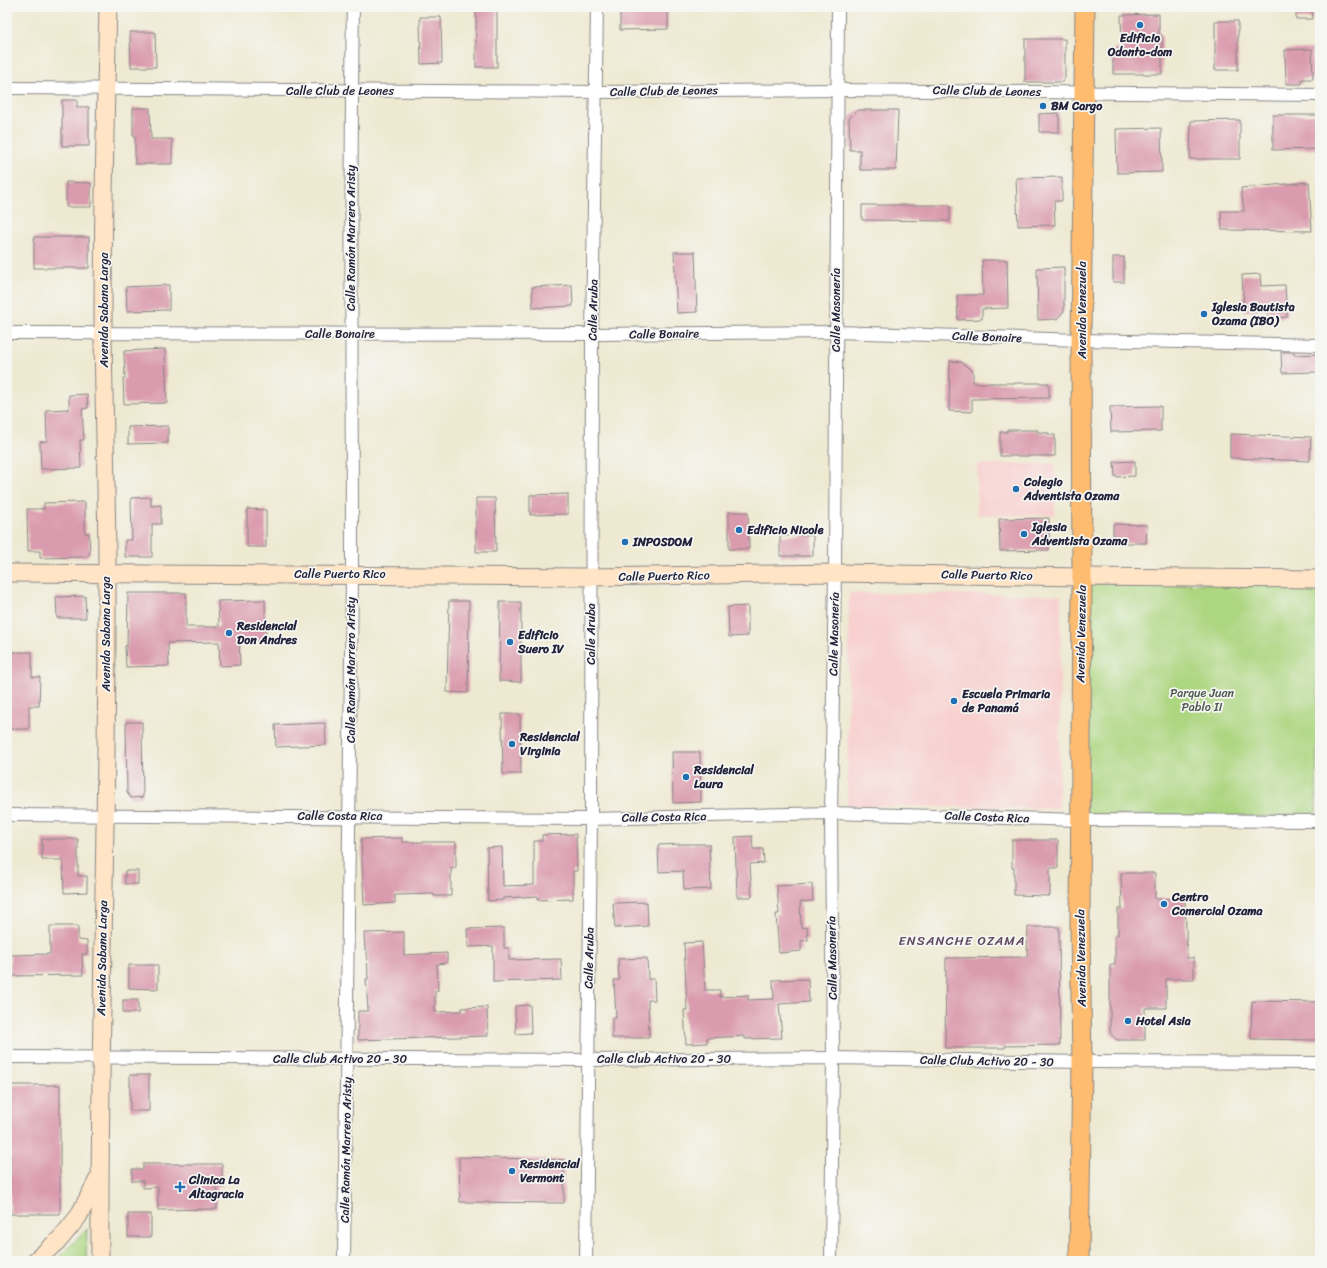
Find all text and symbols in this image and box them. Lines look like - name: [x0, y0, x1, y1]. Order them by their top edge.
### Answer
- marker: Edificio Odonto-dom: [1135, 20, 1145, 30]
- place label: Edificio Odonto-dom: [1107, 27, 1172, 63]
- street label: Calle Club de Leones: [610, 79, 719, 103]
- street label: Calle Club de Leones: [933, 79, 1042, 103]
- street label: Calle Club de Leones: [286, 80, 395, 102]
- place label: BM Cargo: [1051, 95, 1103, 117]
- marker: BM Cargo: [1038, 101, 1048, 111]
- street label: Calle Ramón Marrero Aristy: [340, 164, 362, 311]
- street label: Avenida Sabana Larga: [93, 251, 115, 369]
- street label: Avenida Venezuela: [1071, 260, 1093, 360]
- street label: Calle Masonería: [825, 268, 847, 352]
- street label: Calle Aruba: [581, 279, 605, 341]
- place label: Iglesia Bautista Ozama (IBO): [1211, 296, 1295, 332]
- marker: Iglesia Bautista Ozama (IBO): [1199, 309, 1209, 319]
- street label: Calle Bonaire: [629, 322, 699, 346]
- street label: Calle Bonaire: [305, 323, 375, 345]
- street label: Calle Bonaire: [952, 325, 1022, 349]
- place label: Colegio Adventista Ozama: [1023, 471, 1120, 507]
- marker: Colegio Adventista Ozama: [1011, 484, 1021, 494]
- place label: Iglesia Adventista Ozama: [1031, 516, 1128, 552]
- place label: Edificio Nicole: [747, 519, 824, 541]
- marker: Edificio Nicole: [734, 525, 744, 535]
- marker: Iglesia Adventista Ozama: [1019, 529, 1029, 539]
- place label: INPOSDOM: [632, 531, 693, 553]
- marker: INPOSDOM: [620, 537, 630, 547]
- street label: Calle Puerto Rico: [294, 563, 386, 585]
- street label: Calle Puerto Rico: [941, 563, 1033, 587]
- street label: Calle Puerto Rico: [618, 564, 710, 588]
- street label: Avenida Sabana Larga: [95, 575, 117, 693]
- street label: Avenida Venezuela: [1069, 584, 1093, 684]
- street label: Calle Masonería: [822, 592, 846, 676]
- street label: Calle Ramón Marrero Aristy: [340, 596, 362, 743]
- street label: Calle Aruba: [580, 603, 602, 665]
- place label: Residencial Don Andres: [236, 615, 298, 651]
- place label: Edificio Suero IV: [517, 624, 565, 660]
- marker: Residencial Don Andres: [224, 628, 234, 638]
- marker: Edificio Suero IV: [505, 637, 515, 647]
- park label: Parque Juan Pablo II: [1170, 682, 1235, 718]
- place label: Escuela Primaria de Panamá: [962, 683, 1050, 719]
- marker: Escuela Primaria de Panamá: [949, 696, 959, 706]
- place label: Residencial Virginia: [519, 726, 580, 762]
- marker: Residencial Virginia: [507, 739, 517, 749]
- place label: Residencial Laura: [693, 759, 754, 795]
- marker: Residencial Laura: [681, 772, 691, 782]
- street label: Calle Costa Rica: [298, 805, 382, 827]
- street label: Calle Costa Rica: [621, 805, 707, 829]
- street label: Calle Costa Rica: [944, 805, 1030, 829]
- place label: Centro Comercial Ozama: [1171, 886, 1263, 922]
- street label: Avenida Sabana Larga: [90, 899, 114, 1017]
- marker: Centro Comercial Ozama: [1159, 899, 1169, 909]
- street label: Avenida Venezuela: [1069, 908, 1093, 1008]
- street label: Calle Masonería: [820, 916, 844, 1000]
- street label: Calle Aruba: [577, 927, 601, 989]
- district label: ENSANCHE OZAMA: [899, 929, 1025, 952]
- place label: Hotel Asia: [1135, 1010, 1191, 1032]
- marker: Hotel Asia: [1123, 1016, 1133, 1026]
- street label: Calle Club Activo 20 - 30: [273, 1048, 407, 1070]
- street label: Calle Club Activo 20 - 30: [597, 1048, 731, 1070]
- street label: Calle Club Activo 20 - 30: [920, 1049, 1055, 1073]
- street label: Calle Ramón Marrero Aristy: [334, 1076, 358, 1223]
- place label: Residencial Vermont: [519, 1153, 580, 1189]
- marker: Residencial Vermont: [507, 1166, 517, 1176]
- place label: Clinica La Altagracia: [188, 1169, 244, 1205]
- marker: Clinica La Altagracia: [174, 1181, 186, 1193]

